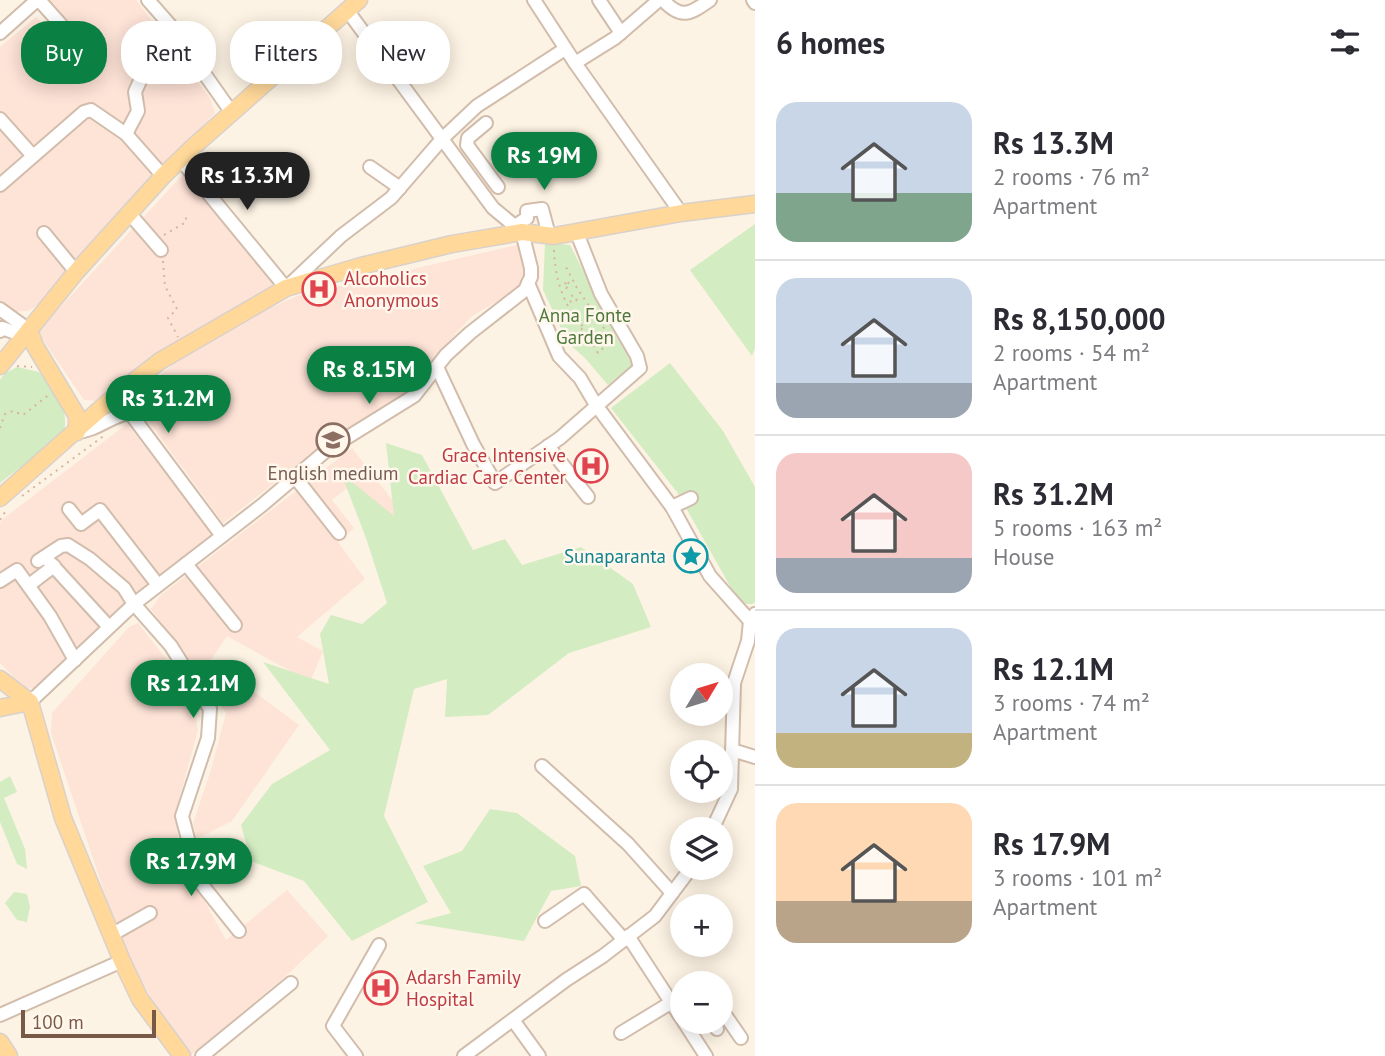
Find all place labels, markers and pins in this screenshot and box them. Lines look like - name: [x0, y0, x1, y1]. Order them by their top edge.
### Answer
- pin: Rs 19M: [487, 132, 601, 192]
- pin: Rs 13.3M: [175, 152, 319, 212]
- place label: Alcoholics Anonymous: [344, 266, 439, 312]
- hospital icon: Alcoholics Anonymous: [300, 270, 338, 308]
- pin: Rs 8.15M: [297, 346, 441, 406]
- pin: Rs 31.2M: [96, 376, 240, 435]
- school or university icon: English medium: [314, 421, 352, 459]
- place label: Grace Intensive Cardiac Care Center: [408, 443, 567, 489]
- hospital icon: Grace Intensive Cardiac Care Center: [572, 447, 610, 485]
- place label: English medium: [268, 461, 398, 485]
- place icon: Sunaparanta: [672, 537, 710, 575]
- place label: Sunaparanta: [564, 544, 666, 568]
- pin: Rs 12.1M: [121, 660, 265, 720]
- pin: Rs 17.9M: [119, 838, 263, 898]
- place label: Adarsh Family Hospital: [406, 965, 521, 1011]
- hospital icon: Adarsh Family Hospital: [362, 969, 400, 1007]

